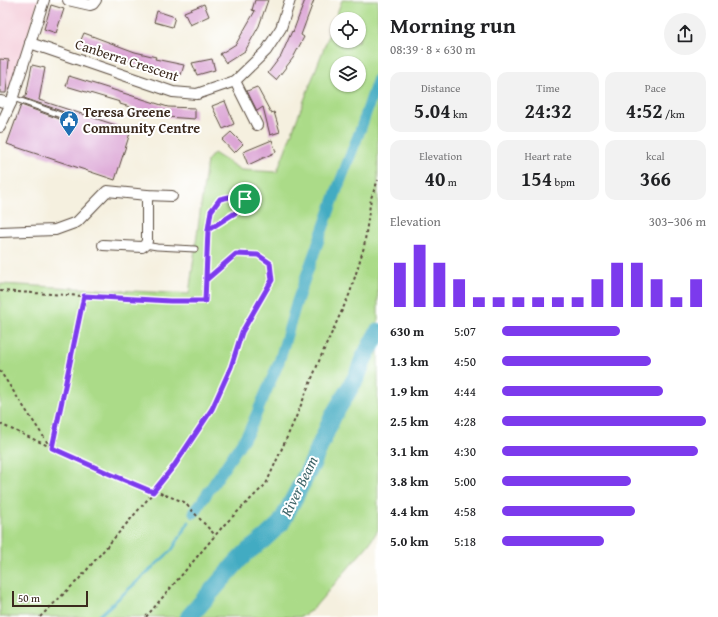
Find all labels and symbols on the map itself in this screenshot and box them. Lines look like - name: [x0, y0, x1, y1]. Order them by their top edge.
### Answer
- street label: Canberra Crescent: [73, 34, 181, 86]
- place label: Teresa Greene Community Centre: [83, 102, 200, 138]
- public building icon: Teresa Greene Community Centre: [58, 109, 80, 137]
- pin: [228, 182, 262, 216]
- water label: River Beam: [275, 452, 323, 521]
- scale bar: [12, 589, 88, 608]

